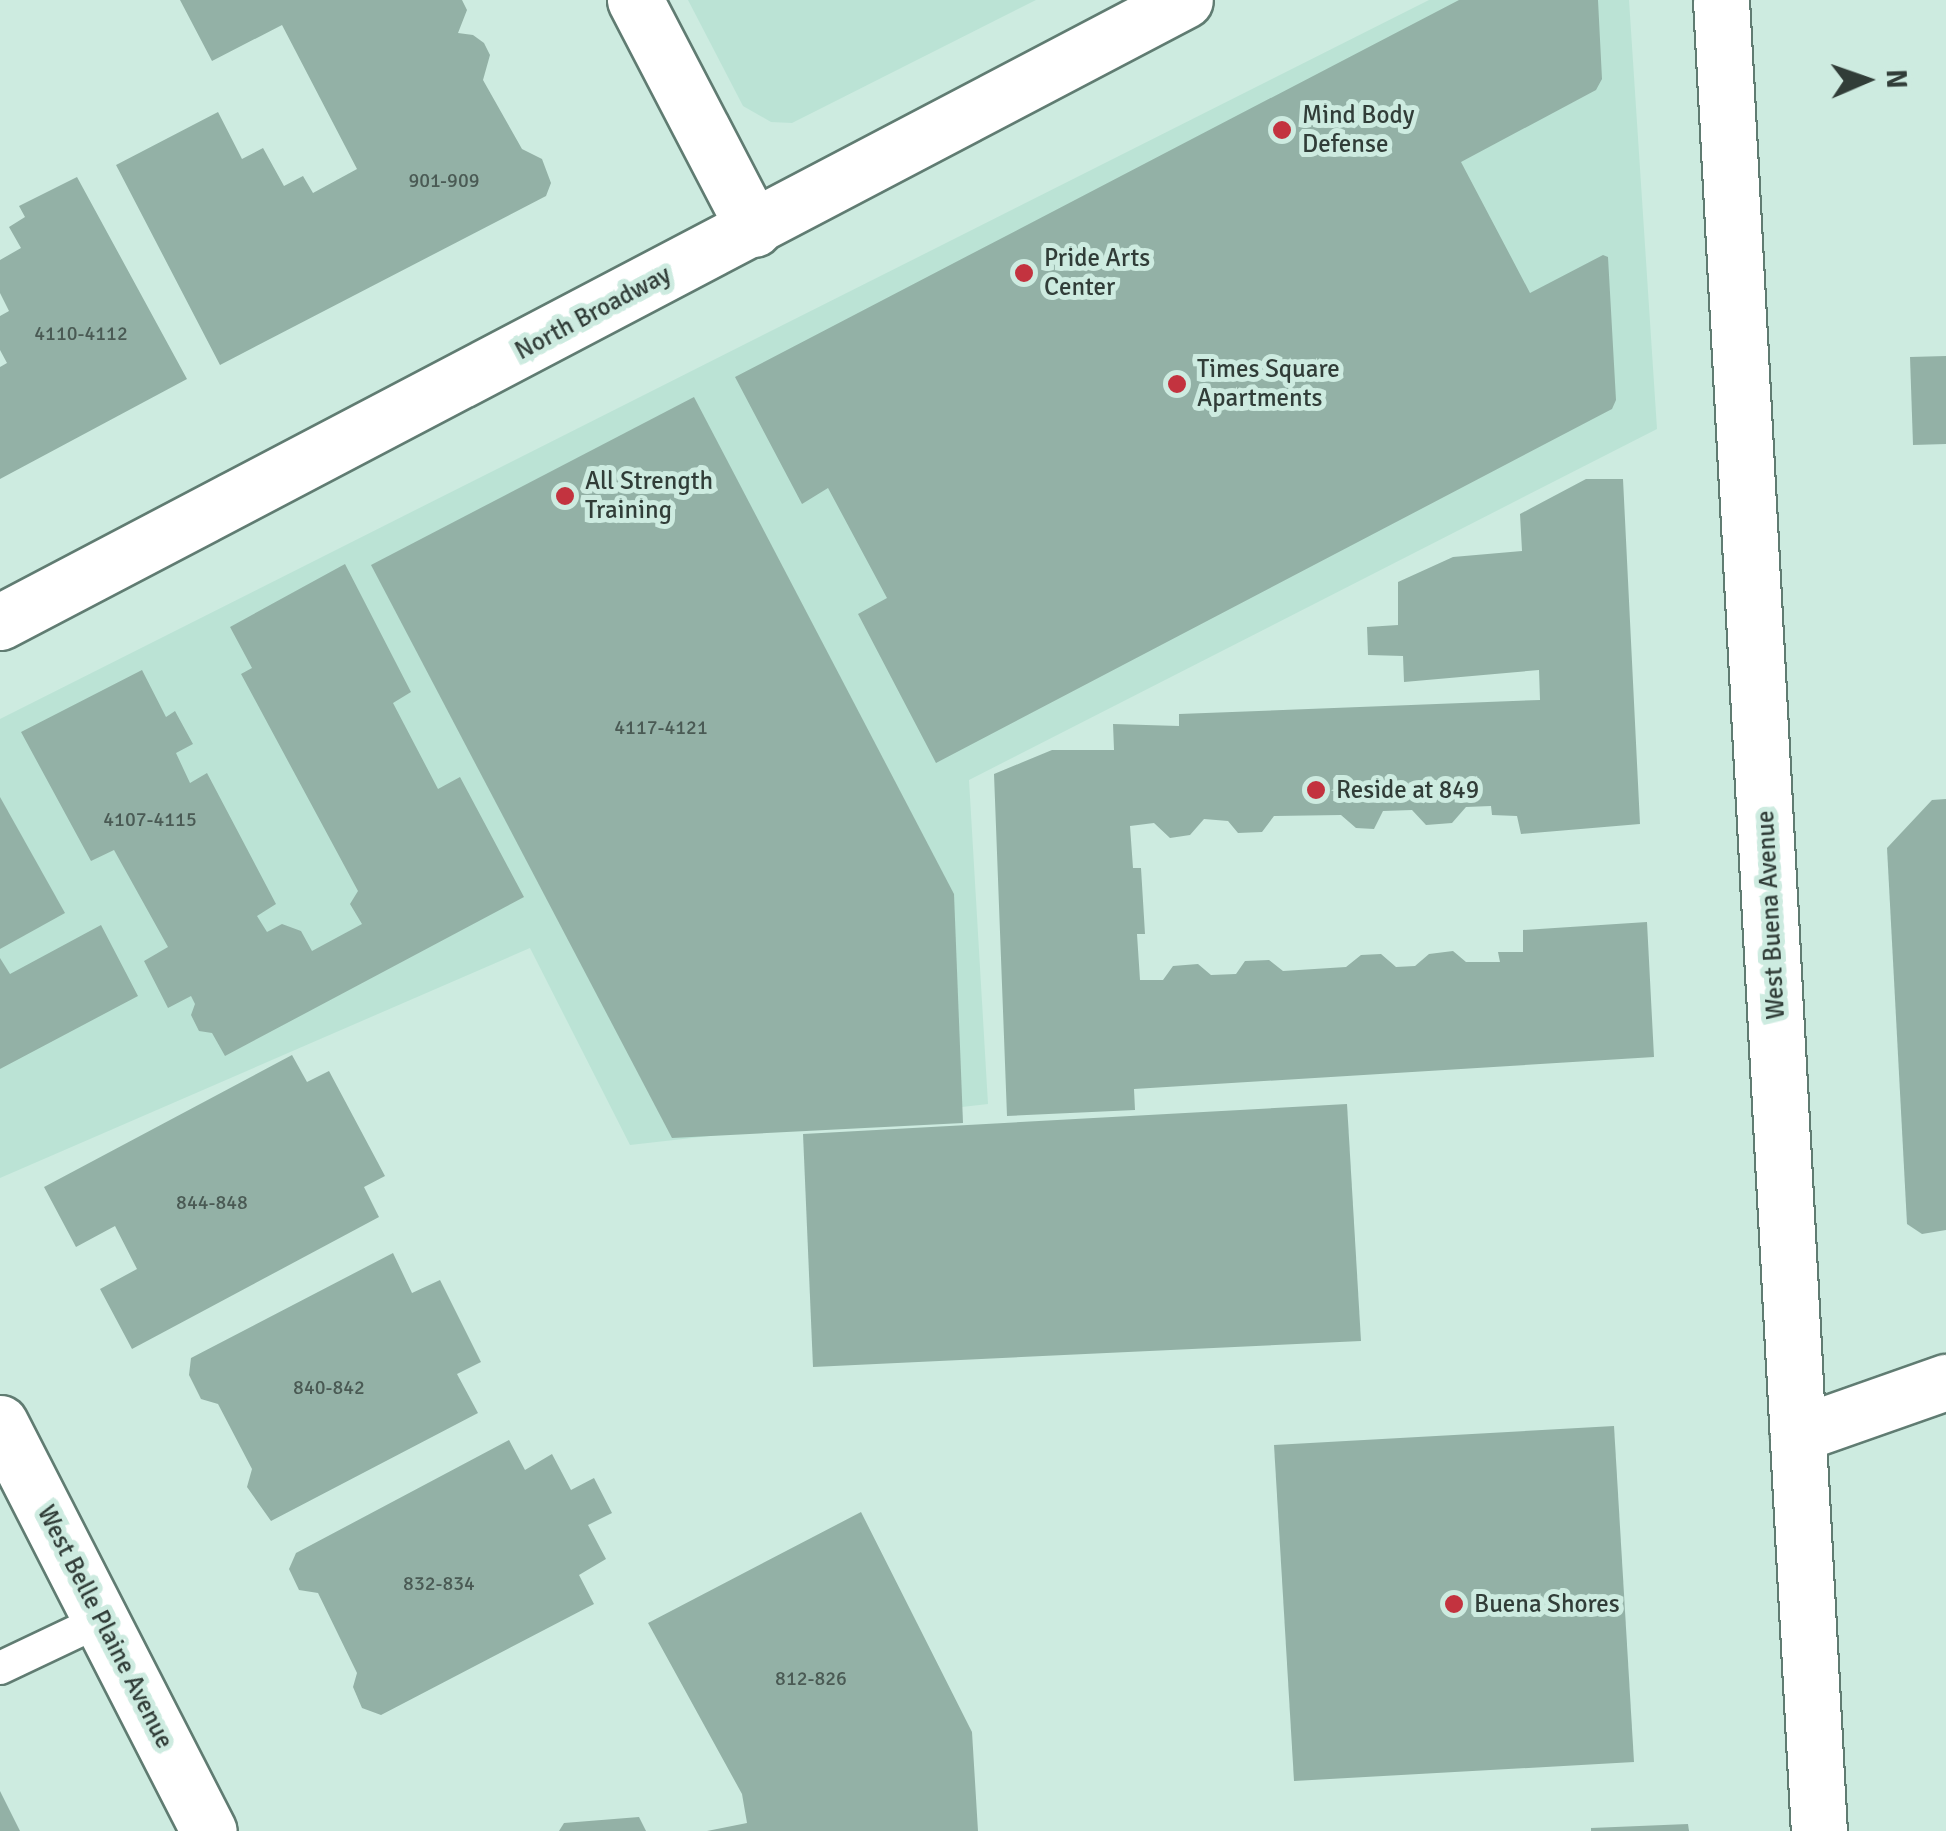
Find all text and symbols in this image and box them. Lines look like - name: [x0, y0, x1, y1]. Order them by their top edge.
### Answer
- north arrow: [1816, 30, 1916, 130]
- text: N: [1879, 69, 1913, 89]
- place label: Mind Body Defense: [1302, 101, 1414, 160]
- marker: Mind Body Defense: [1271, 119, 1293, 141]
- house number: 901-909: [408, 168, 480, 192]
- place label: Pride Arts Center: [1044, 244, 1150, 303]
- street label: North Broadway: [510, 259, 676, 367]
- marker: Pride Arts Center: [1013, 262, 1035, 284]
- house number: 4110-4112: [34, 321, 128, 345]
- place label: Times Square Apartments: [1197, 355, 1340, 414]
- marker: Times Square Apartments: [1166, 373, 1188, 395]
- place label: All Strength Training: [585, 467, 713, 526]
- marker: All Strength Training: [554, 485, 576, 507]
- house number: 4117-4121: [614, 715, 708, 739]
- place label: Reside at 849: [1336, 775, 1479, 805]
- marker: Reside at 849: [1305, 779, 1327, 801]
- house number: 4107-4115: [103, 807, 197, 831]
- street label: West Buena Avenue: [1751, 810, 1791, 1020]
- house number: 844-848: [176, 1190, 248, 1214]
- house number: 840-842: [293, 1375, 365, 1399]
- street label: West Belle Plaine Avenue: [31, 1500, 179, 1754]
- house number: 832-834: [403, 1571, 475, 1595]
- place label: Buena Shores: [1474, 1589, 1620, 1619]
- marker: Buena Shores: [1443, 1593, 1465, 1615]
- house number: 812-826: [775, 1666, 847, 1690]

